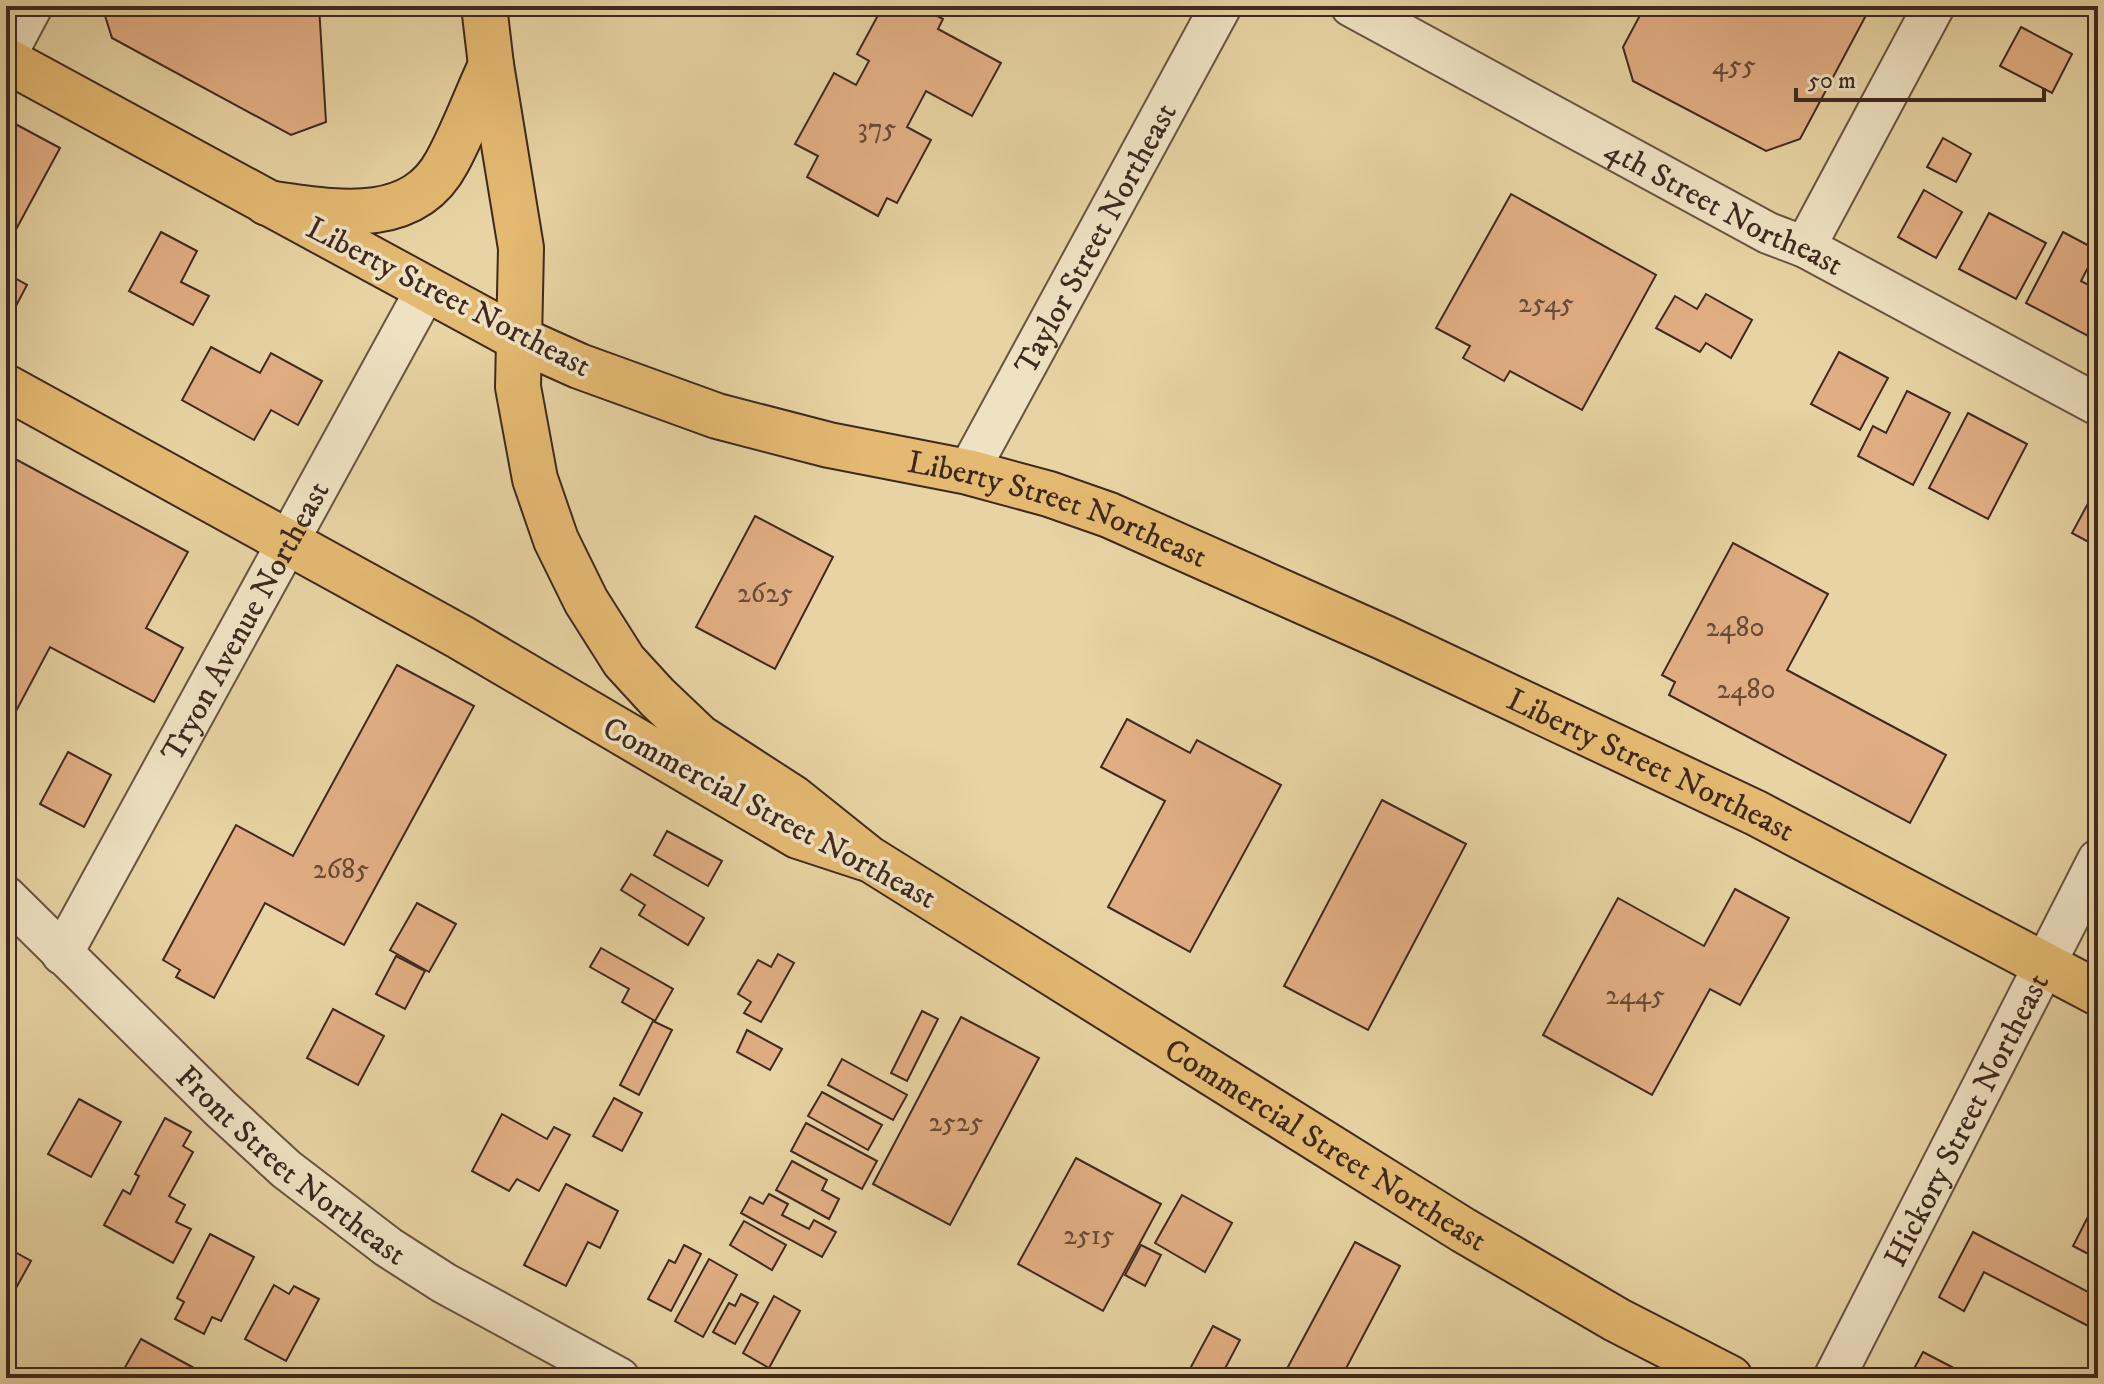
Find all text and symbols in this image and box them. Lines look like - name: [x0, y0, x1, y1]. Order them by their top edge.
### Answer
- house number: 455: [1712, 48, 1756, 83]
- scale bar: [1796, 52, 2044, 102]
- text: 50 m: [1808, 66, 1856, 96]
- street label: Taylor Street Northeast: [1007, 96, 1187, 382]
- house number: 375: [857, 111, 897, 146]
- street label: 4th Street Northeast: [1598, 130, 1850, 286]
- street label: Liberty Street Northeast: [299, 209, 597, 387]
- house number: 2545: [1518, 286, 1574, 321]
- street label: Liberty Street Northeast: [904, 443, 1213, 578]
- street label: Tryon Avenue Northeast: [153, 474, 339, 769]
- house number: 2625: [737, 576, 793, 611]
- house number: 2480: [1706, 610, 1764, 645]
- house number: 2480: [1717, 672, 1775, 707]
- street label: Liberty Street Northeast: [1500, 680, 1801, 852]
- street label: Commercial Street Northeast: [595, 709, 943, 919]
- house number: 2685: [313, 852, 369, 887]
- street label: Hickory Street Northeast: [1876, 967, 2059, 1274]
- house number: 2445: [1605, 978, 1665, 1013]
- street label: Commercial Street Northeast: [1156, 1030, 1493, 1261]
- street label: Front Street Northeast: [167, 1058, 413, 1275]
- house number: 2525: [928, 1105, 984, 1140]
- house number: 2515: [1063, 1218, 1115, 1253]

